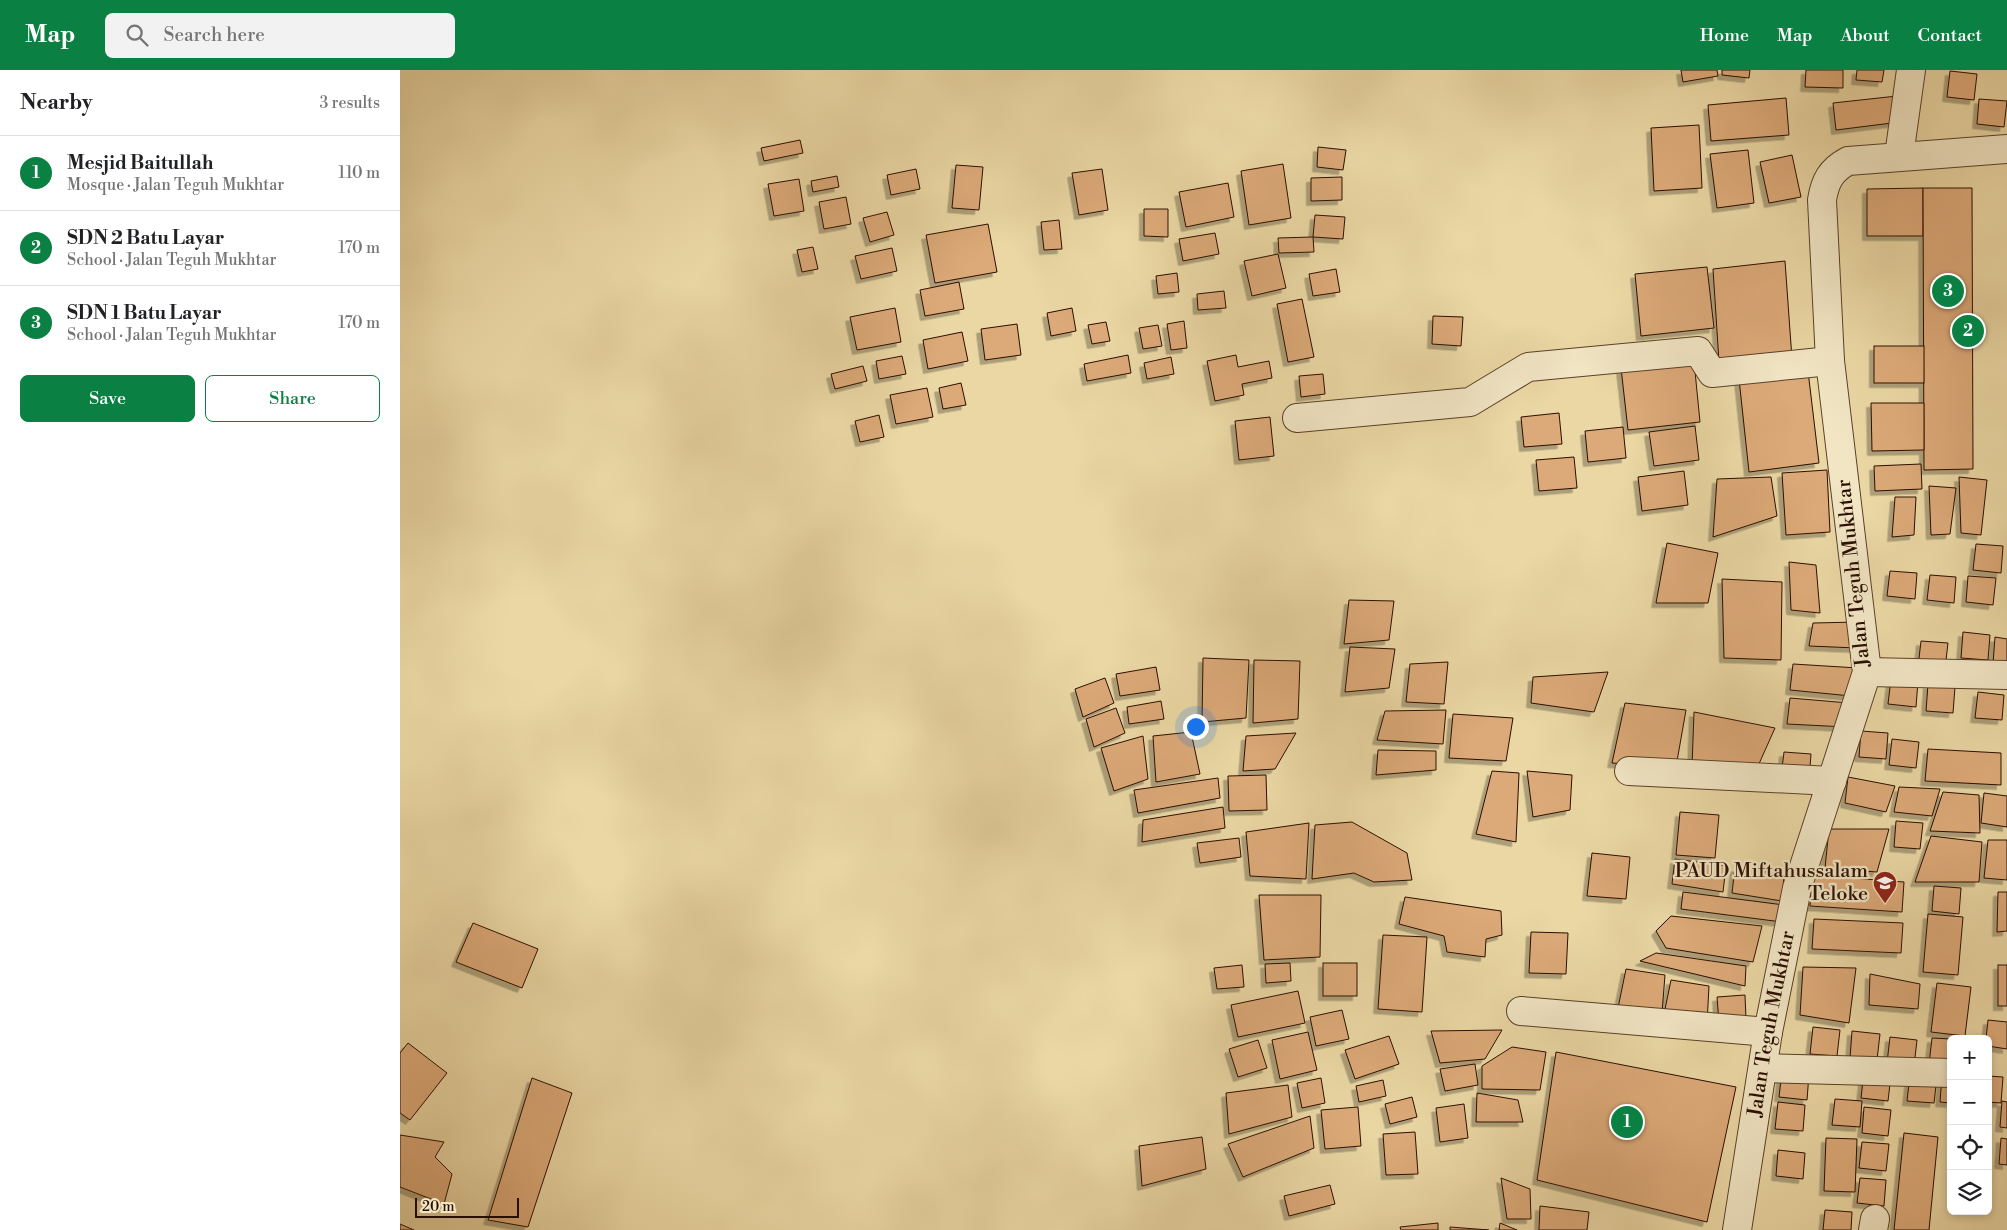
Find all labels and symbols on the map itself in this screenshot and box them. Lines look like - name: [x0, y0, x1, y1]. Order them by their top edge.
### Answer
- pin: 3: [1932, 272, 1964, 310]
- pin: 2: [1952, 312, 1984, 350]
- street label: Jalan Teguh Mukhtar: [1832, 478, 1876, 669]
- your location: [1183, 714, 1209, 740]
- place label: PAUD Miftahussalam Teloke: [1675, 859, 1868, 907]
- school or university icon: PAUD Miftahussalam Teloke: [1872, 870, 1898, 904]
- street label: Jalan Teguh Mukhtar: [1742, 928, 1801, 1120]
- pin: 1: [1611, 1103, 1643, 1141]
- scale bar: [415, 1195, 519, 1218]

